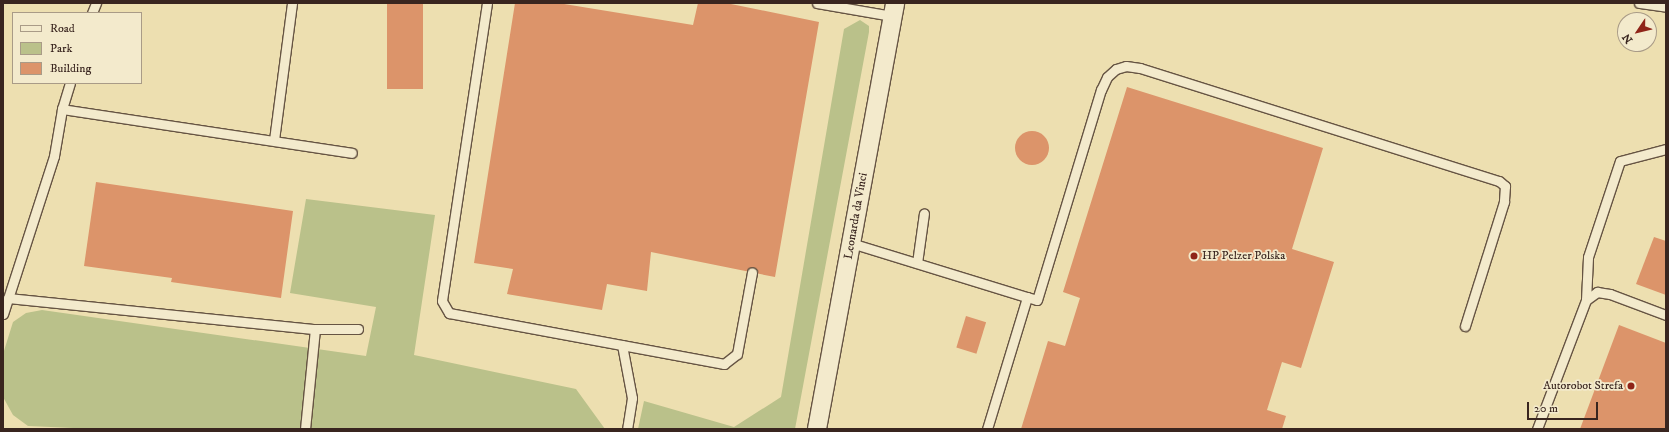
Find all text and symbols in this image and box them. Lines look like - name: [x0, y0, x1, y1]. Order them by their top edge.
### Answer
- legend: [12, 12, 142, 84]
- north arrow: [1617, 12, 1657, 52]
- text: Road: [50, 21, 75, 36]
- text: N: [1620, 31, 1636, 46]
- text: Park: [50, 41, 72, 56]
- text: Building: [50, 61, 91, 76]
- street label: Leonarda da Vinci: [841, 172, 871, 260]
- place label: HP Pelzer Polska: [1202, 249, 1285, 263]
- marker: HP Pelzer Polska: [1189, 251, 1199, 261]
- place label: Autorobot Strefa: [1543, 379, 1623, 393]
- marker: Autorobot Strefa: [1626, 381, 1636, 391]
- scale bar: [1529, 394, 1600, 420]
- text: 20 m: [1534, 401, 1558, 416]

